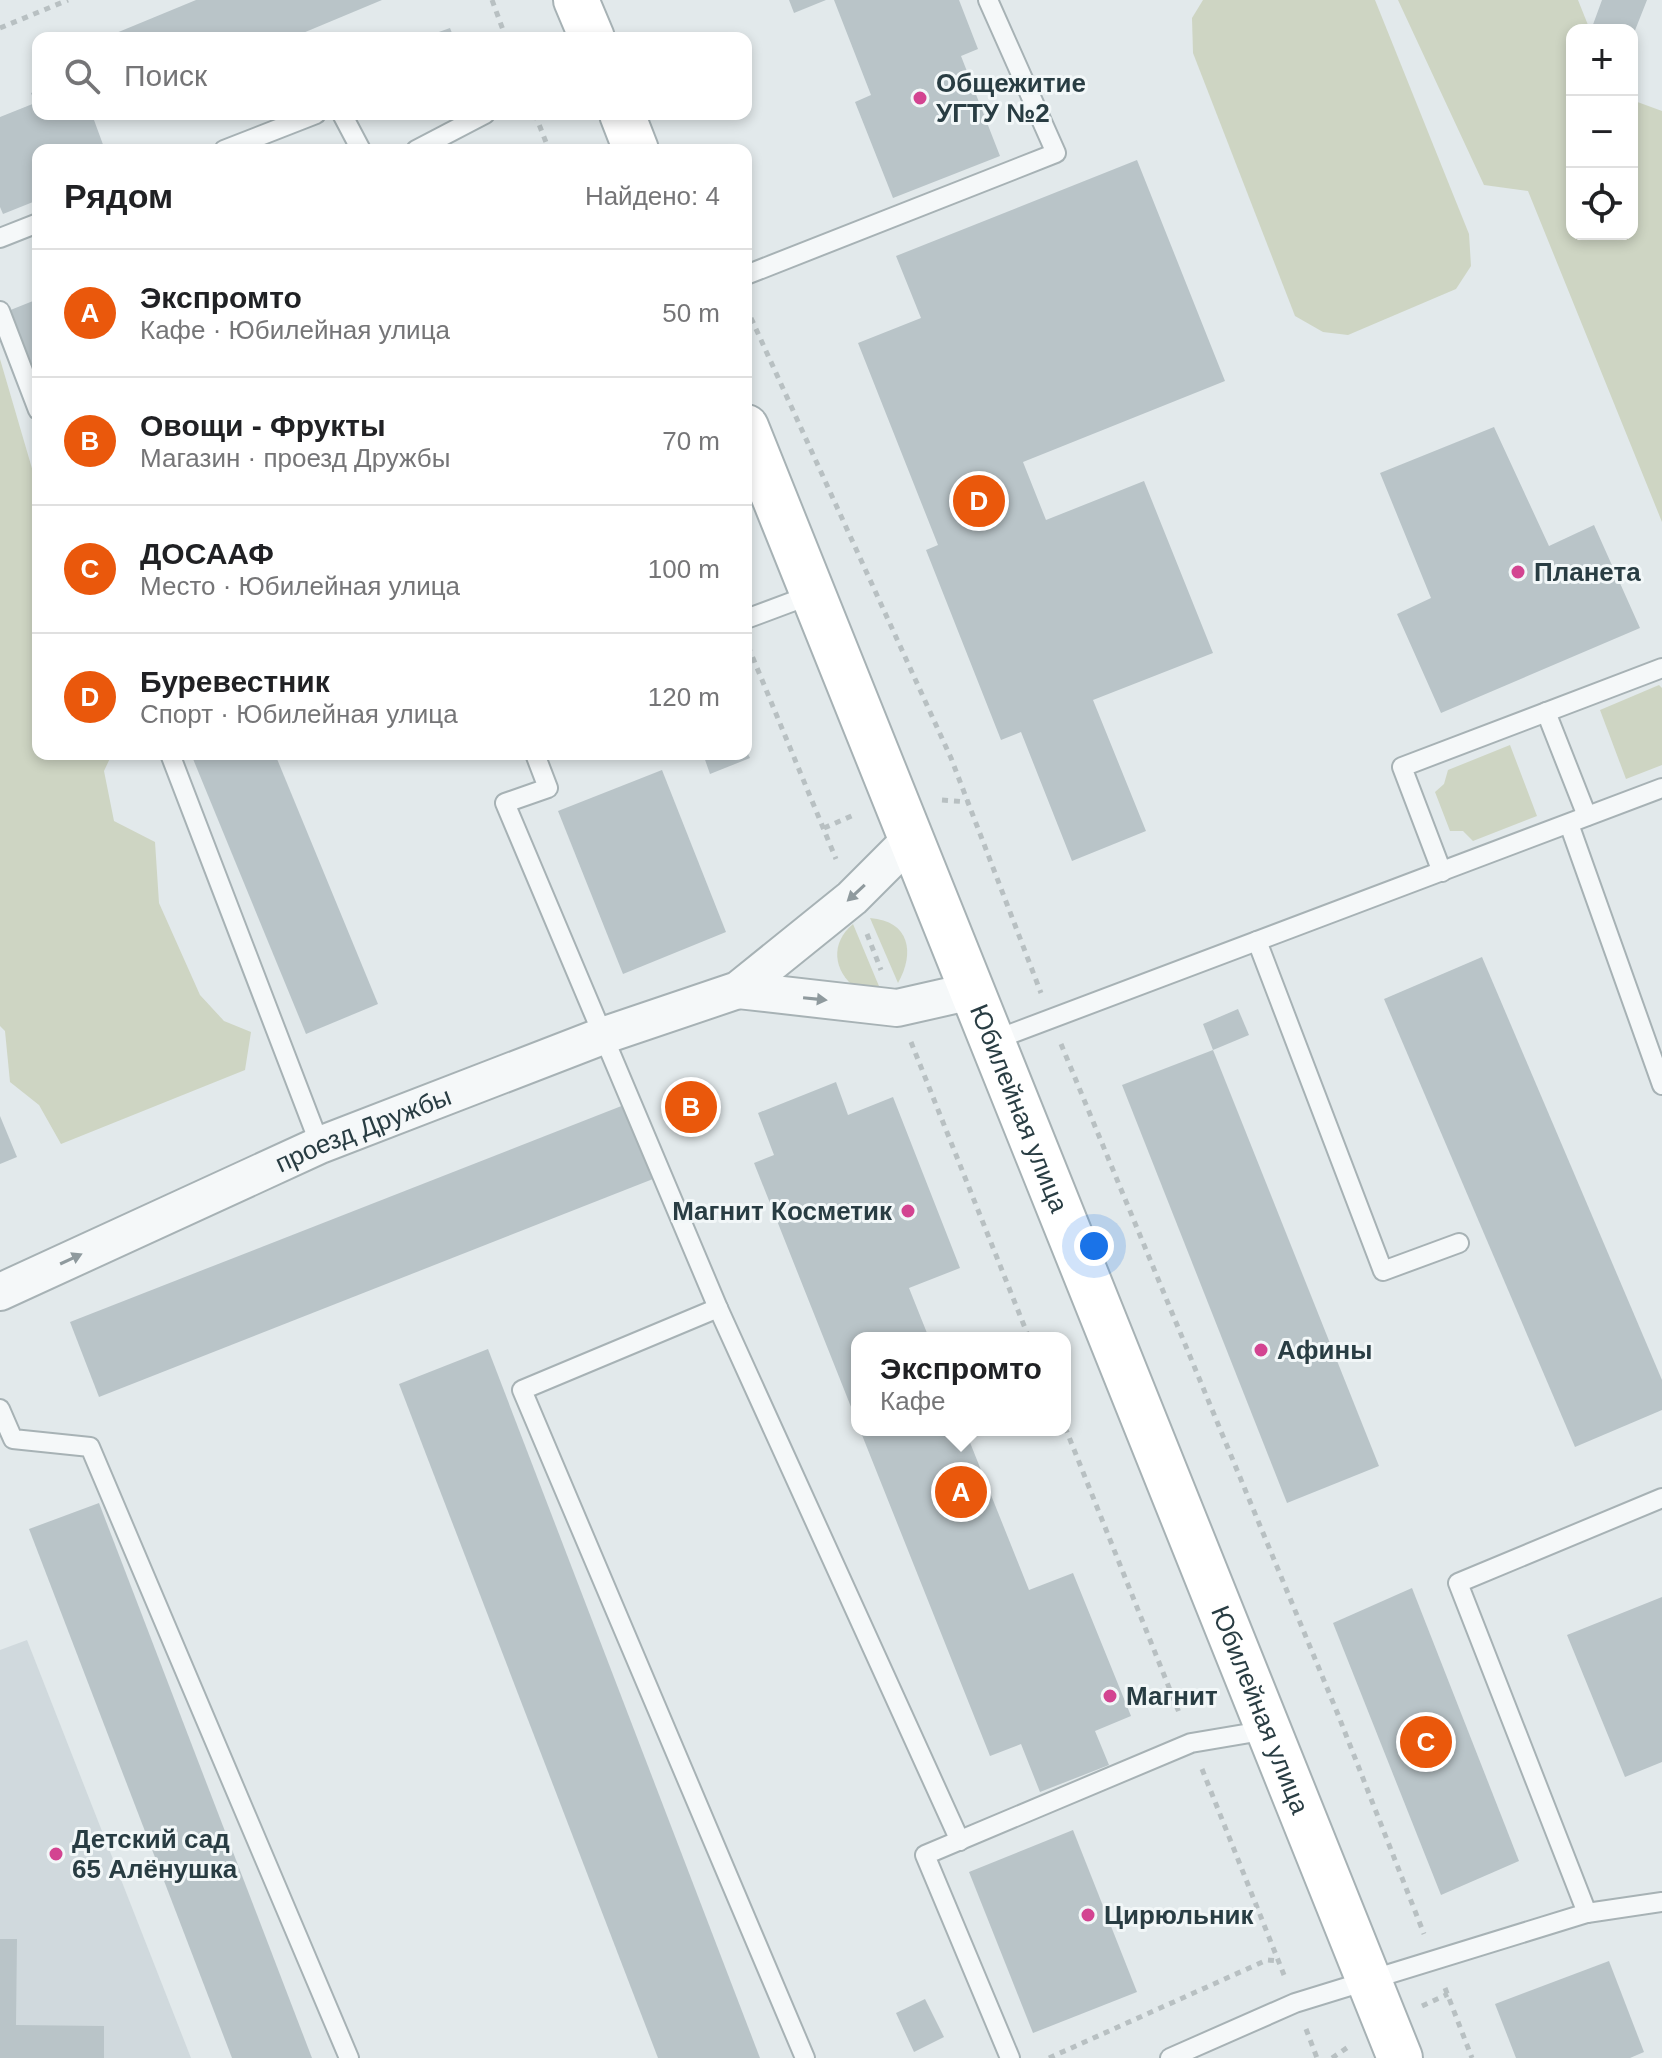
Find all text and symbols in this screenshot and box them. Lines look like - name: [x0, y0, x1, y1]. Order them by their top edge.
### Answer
- map controls: [1566, 24, 1638, 240]
- button: +: [1566, 24, 1638, 96]
- search box: [32, 32, 752, 120]
- icon: search: [60, 54, 104, 98]
- text: Поиск: [124, 59, 207, 92]
- place label: Общежитие УГТУ №2: [936, 68, 1086, 128]
- marker: Общежитие УГТУ №2: [911, 89, 929, 107]
- button: −: [1566, 96, 1638, 168]
- button: locate: [1566, 168, 1638, 240]
- text: Рядом: [64, 177, 173, 215]
- text: Найдено: 4: [585, 181, 720, 211]
- text: Экспромто: [140, 281, 302, 314]
- text: A: [81, 298, 99, 328]
- text: 50 m: [662, 298, 720, 328]
- text: Кафе · Юбилейная улица: [140, 315, 450, 345]
- text: Овощи - Фрукты: [140, 409, 386, 442]
- text: B: [81, 426, 99, 456]
- text: 70 m: [662, 426, 720, 456]
- text: Магазин · проезд Дружбы: [140, 443, 450, 473]
- pin: D: [953, 471, 1005, 531]
- text: ДОСААФ: [140, 537, 274, 570]
- text: C: [81, 554, 99, 584]
- text: 100 m: [648, 554, 720, 584]
- place label: Планета: [1534, 557, 1641, 587]
- marker: Планета: [1509, 563, 1527, 581]
- text: Место · Юбилейная улица: [140, 571, 460, 601]
- text: Буревестник: [140, 665, 330, 698]
- text: D: [81, 682, 99, 712]
- text: 120 m: [648, 682, 720, 712]
- text: Спорт · Юбилейная улица: [140, 699, 458, 729]
- one-way arrow: [846, 884, 865, 902]
- one-way arrow: [803, 992, 828, 1005]
- street label: Юбилейная улица: [964, 1000, 1075, 1217]
- pin: B: [665, 1077, 717, 1137]
- street label: проезд Дружбы: [270, 1081, 455, 1179]
- place label: Магнит Косметик: [672, 1196, 893, 1226]
- marker: Магнит Косметик: [899, 1202, 917, 1220]
- your location: [1074, 1226, 1114, 1266]
- one-way arrow: [59, 1252, 83, 1266]
- popup: [851, 1332, 1071, 1436]
- place label: Афины: [1277, 1335, 1372, 1365]
- marker: Афины: [1252, 1341, 1270, 1359]
- text: Экспромто: [880, 1352, 1042, 1385]
- text: Кафе: [880, 1386, 946, 1416]
- pin: A: [935, 1462, 987, 1522]
- street label: Юбилейная улица: [1205, 1601, 1316, 1819]
- place label: Магнит: [1126, 1681, 1218, 1711]
- marker: Магнит: [1101, 1687, 1119, 1705]
- pin: C: [1400, 1712, 1452, 1772]
- place label: Детский сад 65 Алёнушка: [72, 1824, 238, 1884]
- marker: Детский сад 65 Алёнушка: [47, 1845, 65, 1863]
- place label: Цирюльник: [1104, 1900, 1255, 1930]
- marker: Цирюльник: [1079, 1906, 1097, 1924]

